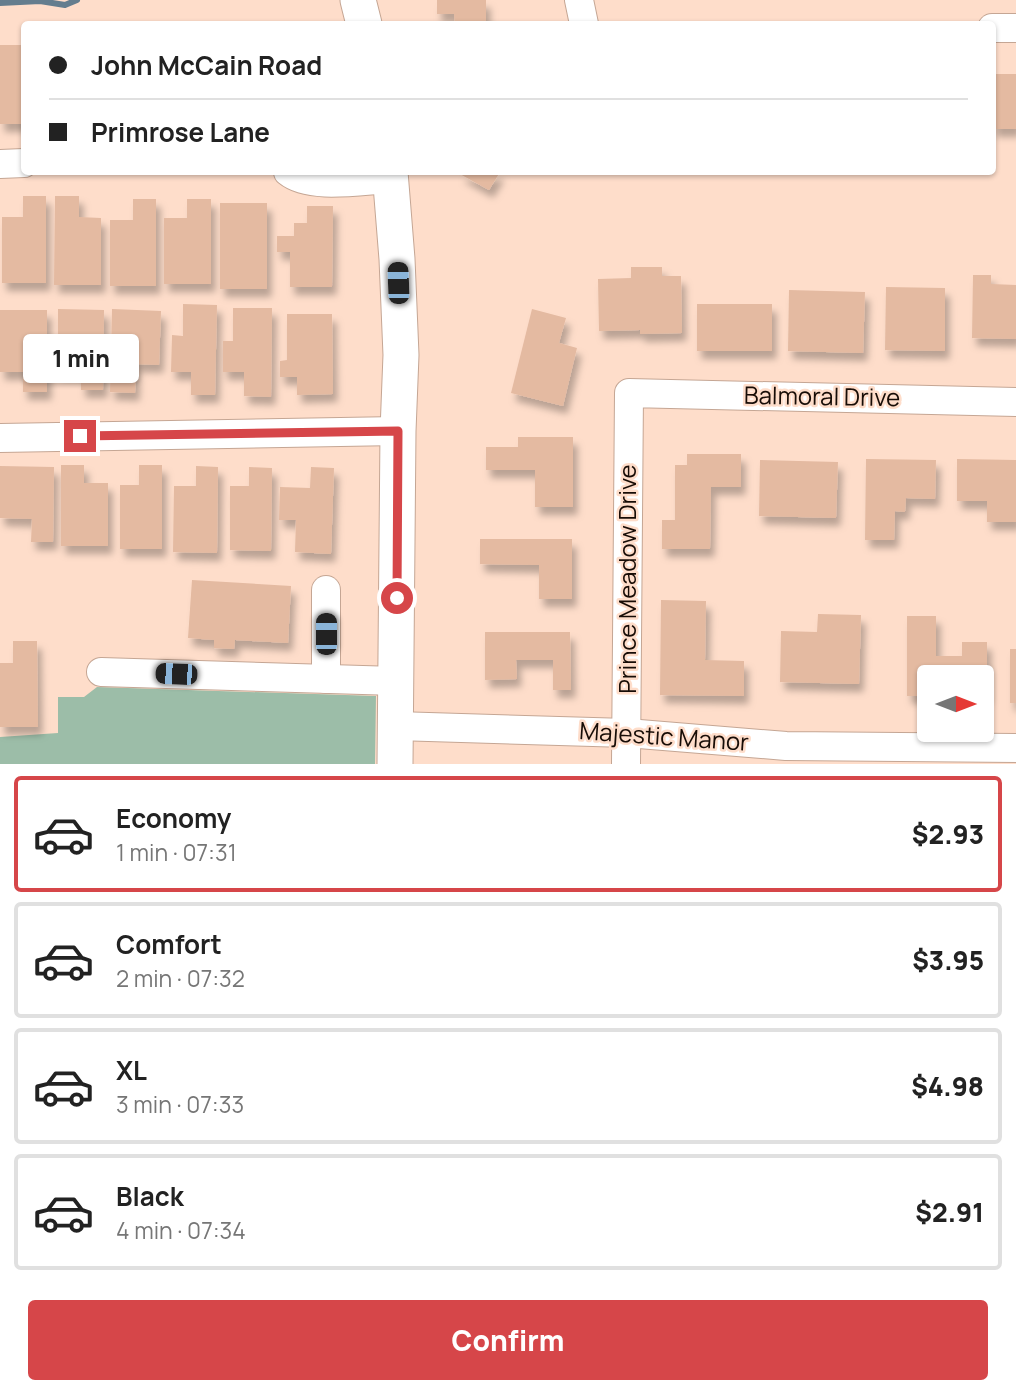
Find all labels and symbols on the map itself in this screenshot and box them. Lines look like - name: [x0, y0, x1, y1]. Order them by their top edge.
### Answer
- car: [387, 262, 410, 304]
- callout: 1 min: [22, 334, 138, 384]
- street label: Balmoral Drive: [744, 378, 900, 413]
- route end: [64, 420, 96, 452]
- street label: Prince Meadow Drive: [610, 464, 643, 694]
- route start: [381, 582, 413, 614]
- car: [316, 613, 337, 655]
- car: [155, 663, 198, 685]
- north arrow: [917, 665, 994, 742]
- street label: Majestic Manor: [578, 713, 750, 758]

